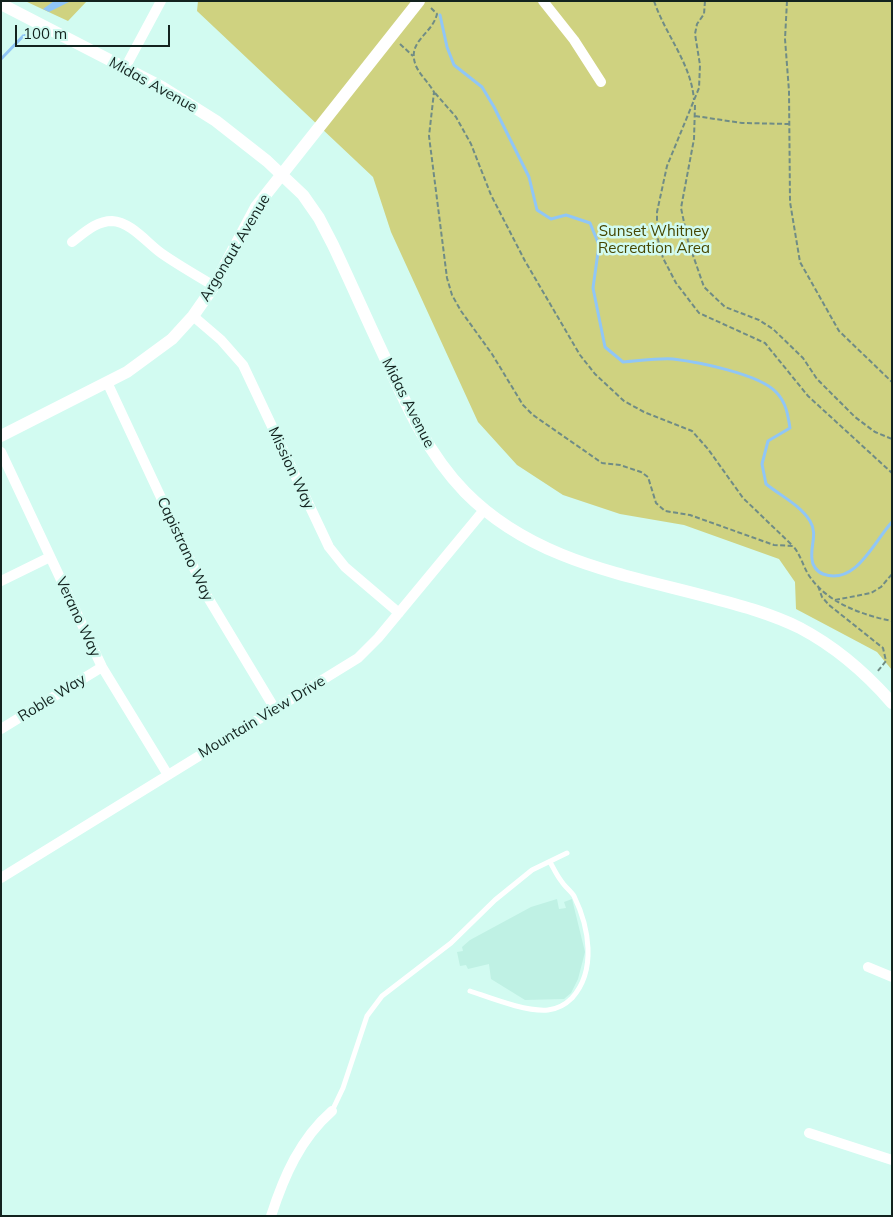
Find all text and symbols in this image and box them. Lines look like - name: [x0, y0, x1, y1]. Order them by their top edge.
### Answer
- scale bar: [18, 15, 172, 47]
- text: 100 m: [23, 24, 67, 43]
- street label: Midas Avenue: [106, 53, 200, 117]
- street label: Argonaut Avenue: [196, 191, 274, 305]
- park label: Sunset Whitney Recreation Area: [598, 222, 710, 257]
- street label: Midas Avenue: [378, 355, 438, 451]
- street label: Mission Way: [264, 424, 318, 512]
- street label: Capistrano Way: [153, 494, 217, 604]
- street label: Verano Way: [52, 574, 104, 660]
- street label: Roble Way: [15, 670, 89, 726]
- street label: Mountain View Drive: [195, 672, 329, 762]

